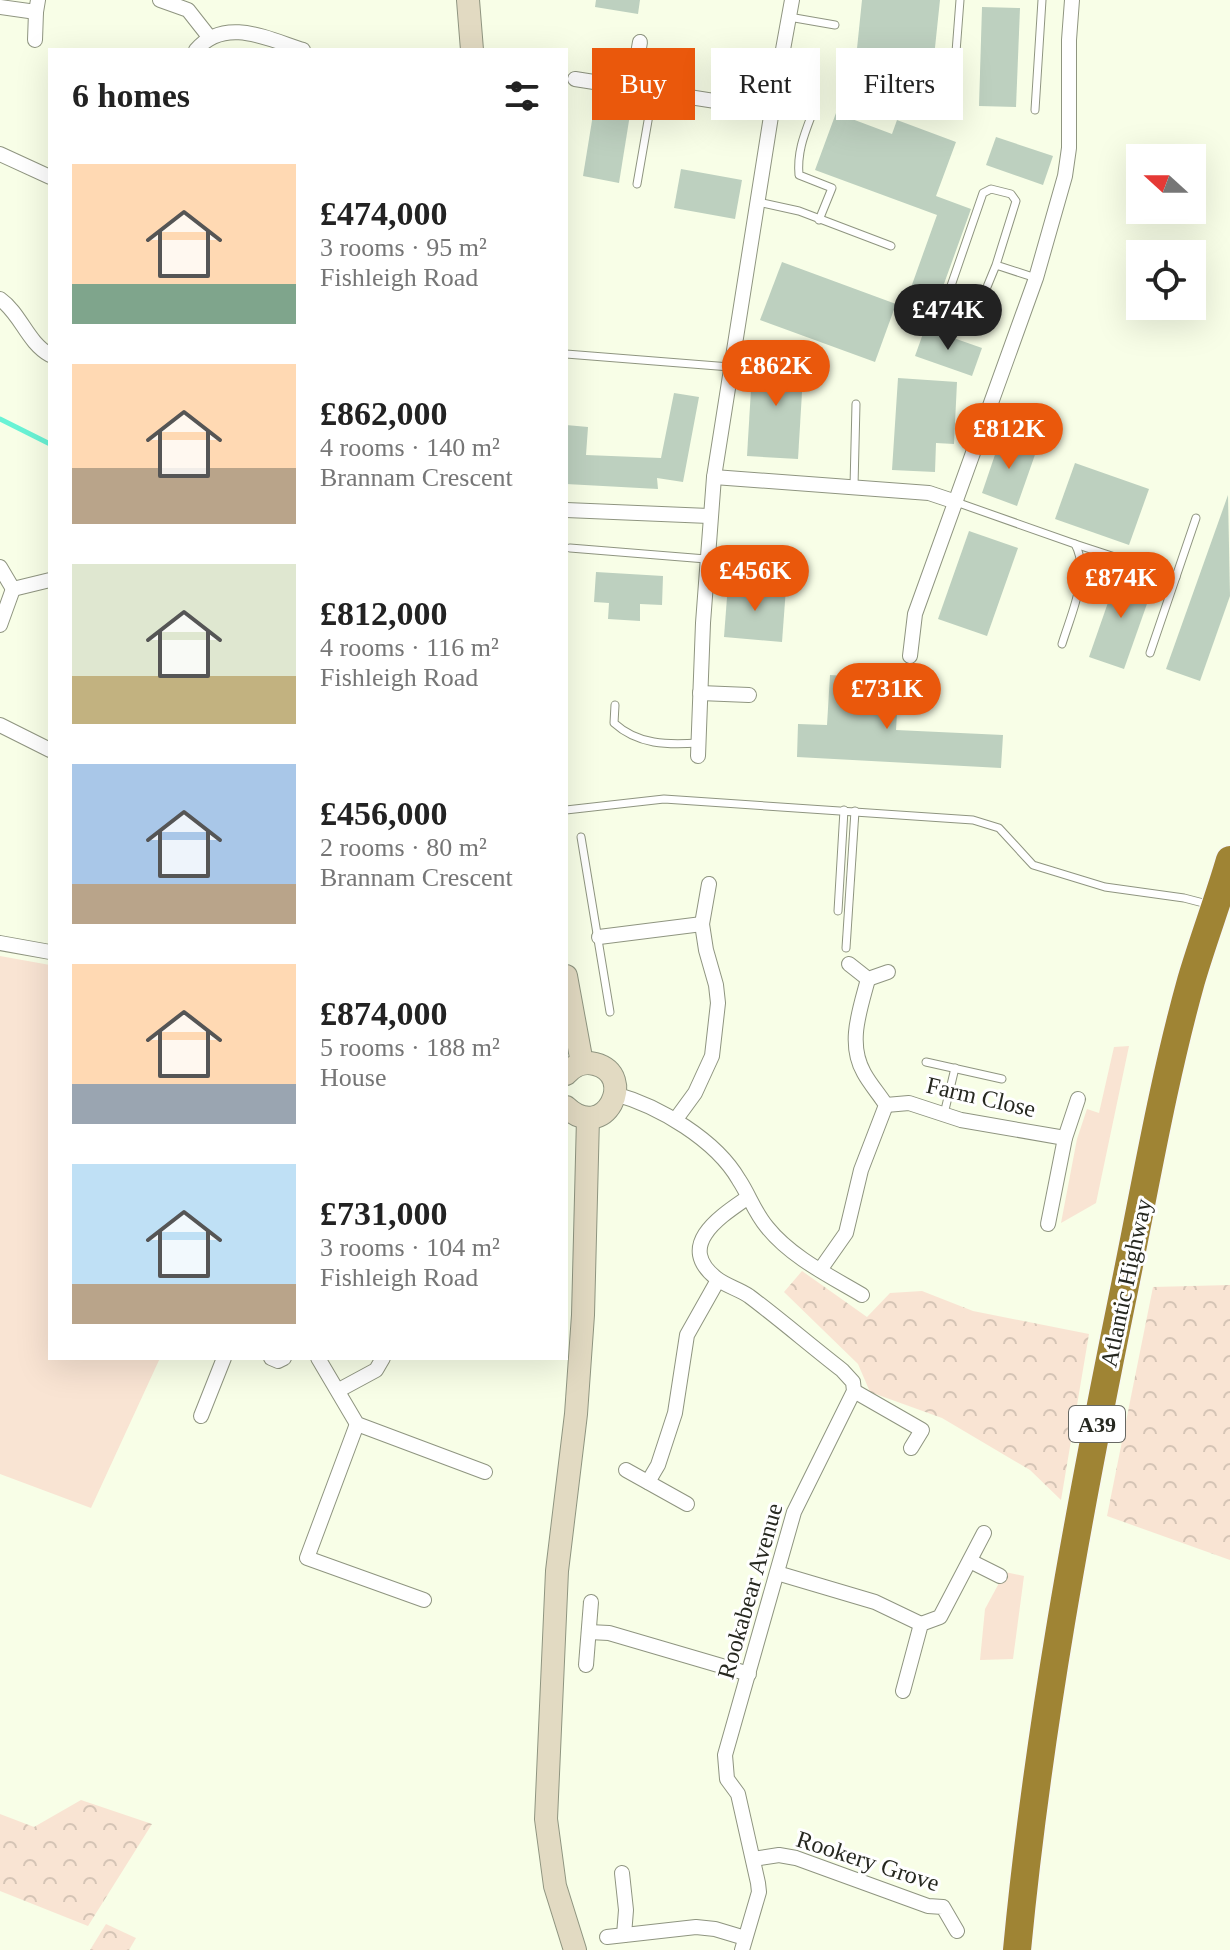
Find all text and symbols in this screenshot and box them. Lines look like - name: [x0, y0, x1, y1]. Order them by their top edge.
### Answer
- chip: Buy: [592, 48, 695, 120]
- chip: Rent: [711, 48, 820, 120]
- chip: Filters: [836, 48, 963, 120]
- icon: filters: [500, 74, 544, 118]
- text: 6 homes: [72, 77, 190, 114]
- north arrow: [1126, 144, 1206, 224]
- map controls: [1126, 144, 1206, 320]
- text: £474,000: [320, 195, 448, 232]
- icon: home: [136, 196, 232, 292]
- text: 3 rooms · 95 m²: [320, 233, 487, 262]
- button: locate: [1126, 240, 1206, 320]
- text: Fishleigh Road: [320, 263, 478, 292]
- pin: £474K: [892, 284, 1004, 352]
- text: £474K: [912, 295, 984, 324]
- pin: £862K: [720, 340, 832, 408]
- text: £862K: [740, 351, 812, 380]
- text: £862,000: [320, 395, 448, 432]
- icon: home: [136, 396, 232, 492]
- pin: £812K: [953, 403, 1065, 471]
- text: £812K: [973, 414, 1045, 443]
- text: 4 rooms · 140 m²: [320, 433, 500, 462]
- text: Brannam Crescent: [320, 463, 513, 492]
- pin: £456K: [699, 545, 811, 613]
- pin: £874K: [1065, 552, 1177, 620]
- text: £456K: [719, 556, 791, 585]
- text: £874K: [1085, 563, 1157, 592]
- text: £812,000: [320, 595, 448, 632]
- icon: home: [136, 596, 232, 692]
- text: 4 rooms · 116 m²: [320, 633, 499, 662]
- text: Fishleigh Road: [320, 663, 478, 692]
- pin: £731K: [831, 663, 943, 731]
- text: £731K: [851, 674, 923, 703]
- text: £456,000: [320, 795, 448, 832]
- icon: home: [136, 796, 232, 892]
- text: 2 rooms · 80 m²: [320, 833, 487, 862]
- text: Brannam Crescent: [320, 863, 513, 892]
- text: £874,000: [320, 995, 448, 1032]
- icon: home: [136, 996, 232, 1092]
- text: 5 rooms · 188 m²: [320, 1033, 500, 1062]
- text: House: [320, 1063, 386, 1092]
- street label: Farm Close: [924, 1072, 1038, 1122]
- text: £731,000: [320, 1195, 448, 1232]
- icon: home: [136, 1196, 232, 1292]
- street label: Atlantic Highway: [1095, 1197, 1157, 1369]
- text: 3 rooms · 104 m²: [320, 1233, 500, 1262]
- text: Fishleigh Road: [320, 1263, 478, 1292]
- road number: A39: [1069, 1406, 1125, 1442]
- street label: Rookabear Avenue: [712, 1500, 788, 1682]
- street label: Rookery Grove: [793, 1826, 943, 1896]

